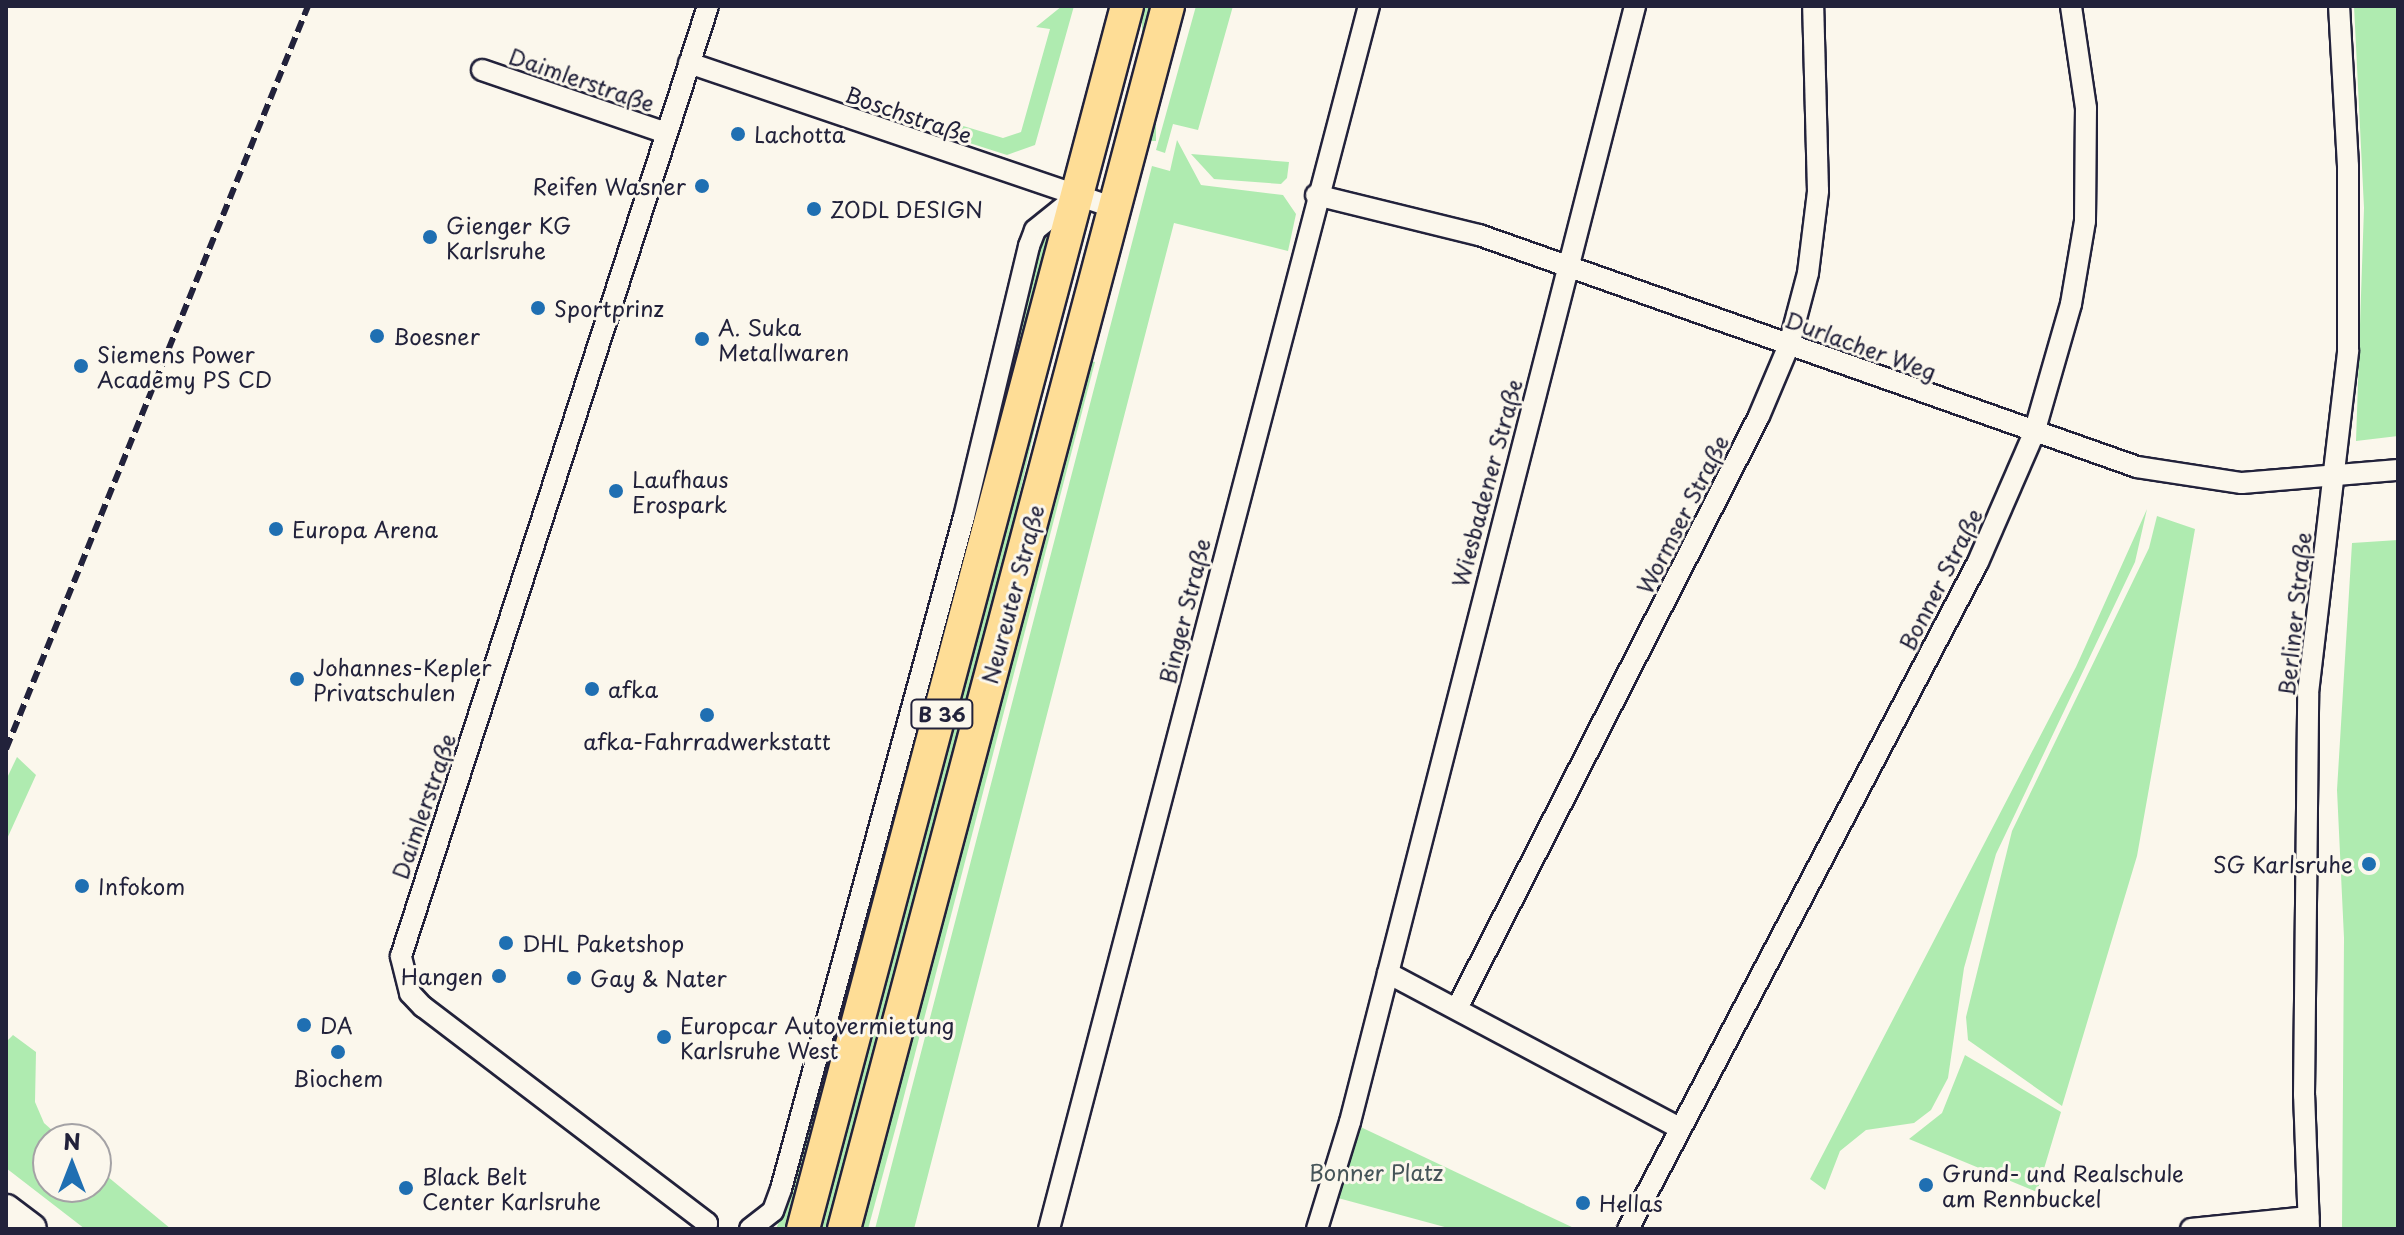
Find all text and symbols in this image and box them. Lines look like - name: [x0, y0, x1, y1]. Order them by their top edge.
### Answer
- street label: Daimlerstraße: [506, 42, 658, 116]
- street label: Boschstraße: [842, 80, 976, 148]
- place label: Lachotta: [754, 121, 845, 147]
- marker: Lachotta: [729, 125, 747, 143]
- place label: Reifen Wasner: [531, 173, 686, 199]
- marker: Reifen Wasner: [693, 177, 711, 195]
- place label: ZODL DESIGN: [830, 196, 985, 222]
- marker: ZODL DESIGN: [805, 200, 823, 218]
- place label: Gienger KG Karlsruhe: [446, 211, 571, 262]
- marker: Gienger KG Karlsruhe: [421, 228, 439, 246]
- place label: Sportprinz: [554, 295, 664, 321]
- marker: Sportprinz: [529, 299, 547, 317]
- street label: Durlacher Weg: [1781, 305, 1941, 385]
- place label: A. Suka Metallwaren: [718, 313, 849, 364]
- place label: Boesner: [393, 323, 480, 349]
- marker: Boesner: [368, 327, 386, 345]
- marker: A. Suka Metallwaren: [693, 330, 711, 348]
- place label: Siemens Power Academy PS CD: [97, 340, 272, 392]
- marker: Siemens Power Academy PS CD: [72, 357, 90, 375]
- street label: Wiesbadener Straße: [1445, 375, 1527, 591]
- street label: Wormser Straße: [1631, 430, 1733, 598]
- place label: Laufhaus Erospark: [632, 465, 729, 516]
- marker: Laufhaus Erospark: [607, 482, 625, 500]
- street label: Neureuter Straße: [975, 501, 1049, 687]
- street label: Bonner Straße: [1893, 503, 1987, 655]
- place label: Europa Arena: [292, 516, 437, 542]
- marker: Europa Arena: [267, 520, 285, 538]
- street label: Berliner Straße: [2272, 530, 2316, 698]
- street label: Binger Straße: [1153, 535, 1215, 687]
- place label: Johannes-Kepler Privatschulen: [313, 653, 492, 704]
- marker: Johannes-Kepler Privatschulen: [288, 670, 306, 688]
- place label: afka: [608, 676, 658, 702]
- marker: afka: [583, 680, 601, 698]
- road number: B 36: [910, 698, 974, 730]
- marker: afka-Fahrradwerkstatt: [698, 706, 716, 724]
- place label: afka-Fahrradwerkstatt: [583, 728, 831, 754]
- street label: Daimlerstraße: [386, 730, 460, 882]
- place label: SG Karlsruhe: [2214, 851, 2353, 877]
- marker: SG Karlsruhe: [2360, 855, 2378, 873]
- place label: Infokom: [98, 873, 185, 899]
- marker: Infokom: [73, 877, 91, 895]
- place label: DHL Paketshop: [522, 930, 685, 956]
- marker: DHL Paketshop: [497, 934, 515, 952]
- place label: Hangen: [401, 963, 483, 989]
- place label: Gay & Nater: [590, 965, 727, 991]
- marker: Hangen: [490, 967, 508, 985]
- marker: Gay & Nater: [565, 969, 583, 987]
- place label: Europcar Autovermietung Karlsruhe West: [680, 1011, 954, 1062]
- place label: DA: [320, 1012, 353, 1038]
- marker: DA: [295, 1016, 313, 1034]
- marker: Europcar Autovermietung Karlsruhe West: [655, 1028, 673, 1046]
- marker: Biochem: [329, 1043, 347, 1061]
- place label: Biochem: [293, 1065, 383, 1091]
- north arrow: [32, 1123, 112, 1203]
- text: N: [63, 1124, 81, 1157]
- park label: Bonner Platz: [1308, 1159, 1444, 1185]
- place label: Grund- und Realschule am Rennbuckel: [1942, 1159, 2184, 1210]
- place label: Black Belt Center Karlsruhe: [422, 1162, 602, 1214]
- marker: Grund- und Realschule am Rennbuckel: [1917, 1176, 1935, 1194]
- marker: Black Belt Center Karlsruhe: [397, 1179, 415, 1197]
- place label: Hellas: [1599, 1190, 1663, 1216]
- marker: Hellas: [1574, 1194, 1592, 1212]

